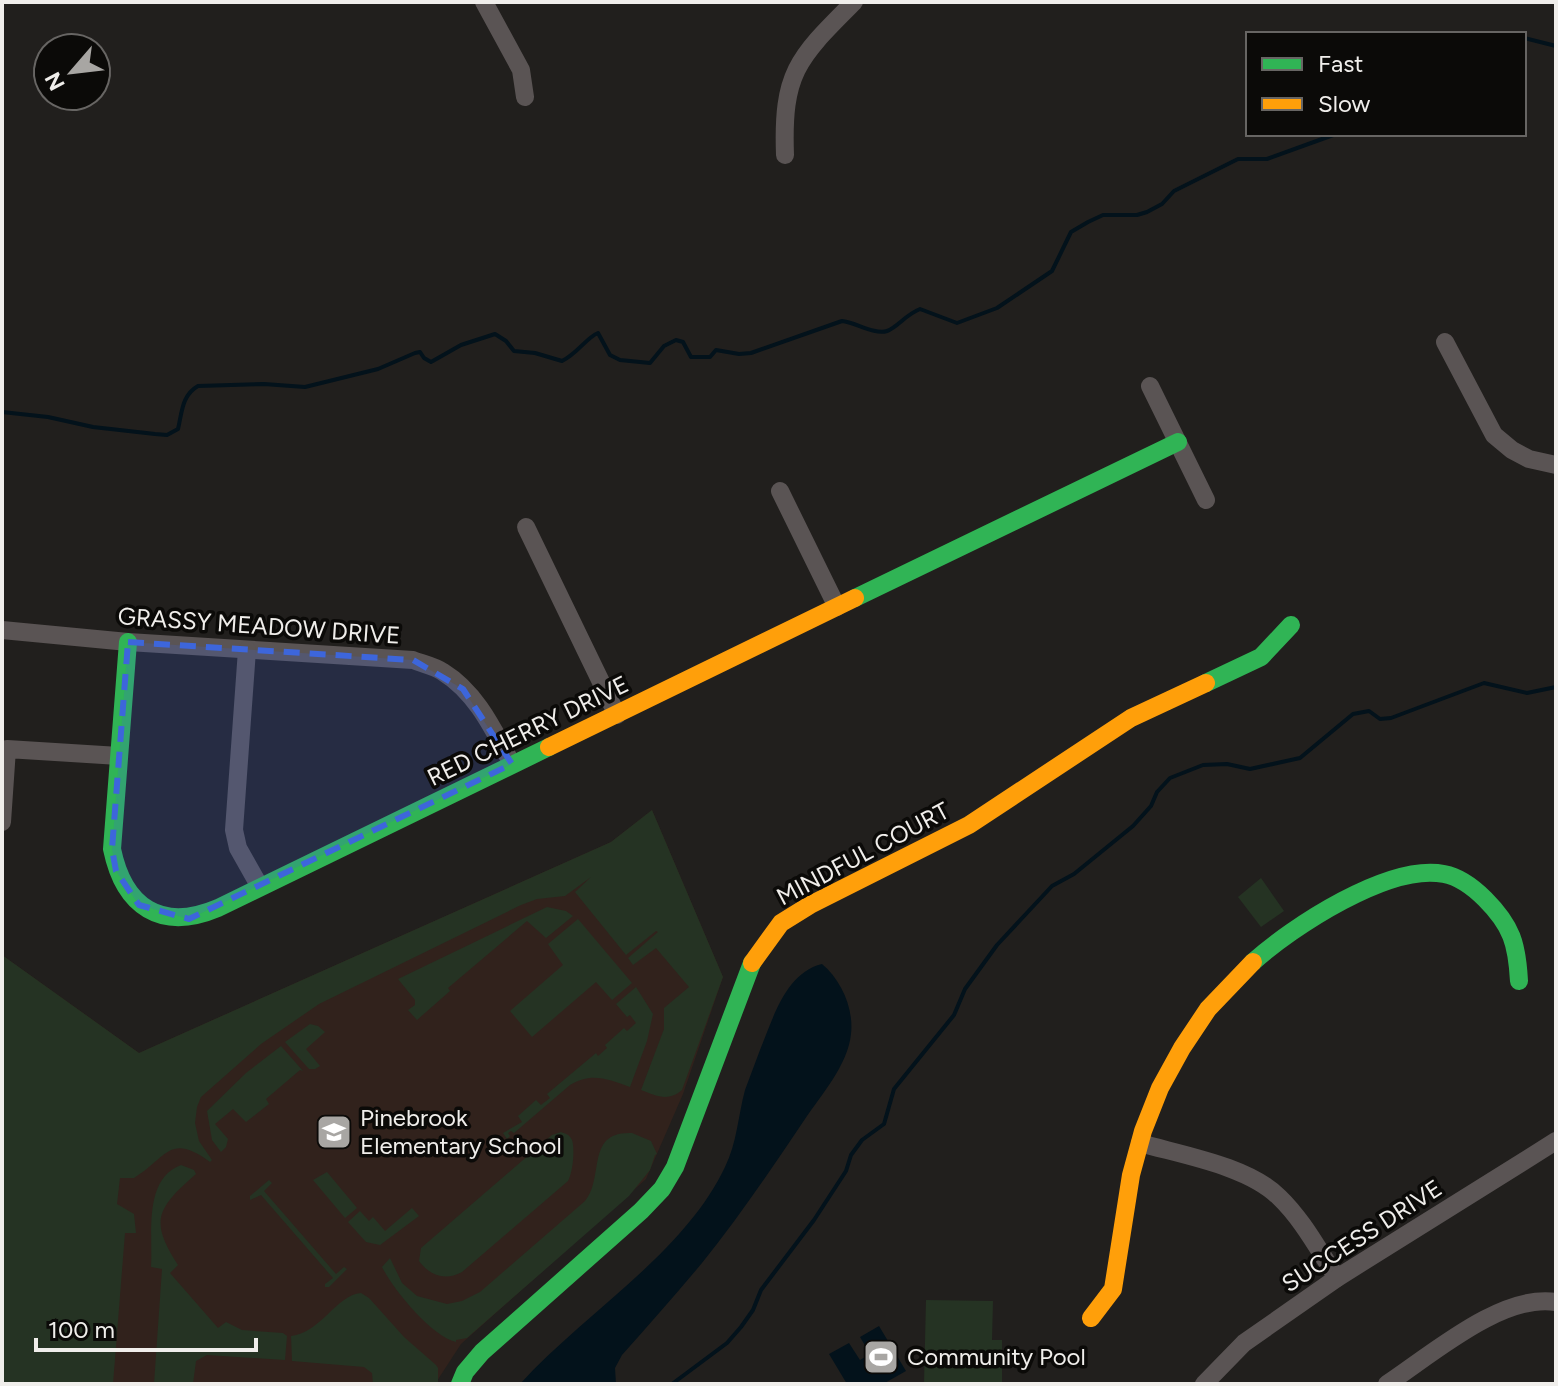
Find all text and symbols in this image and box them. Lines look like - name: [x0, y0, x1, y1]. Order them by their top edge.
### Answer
- north arrow: [32, 32, 112, 112]
- legend: [1246, 32, 1526, 136]
- text: Fast: [1318, 49, 1363, 78]
- text: N: [39, 67, 71, 95]
- text: Slow: [1318, 89, 1371, 118]
- street label: GRASSY MEADOW DRIVE: [117, 601, 401, 650]
- street label: RED CHERRY DRIVE: [422, 669, 633, 792]
- street label: MINDFUL COURT: [771, 796, 954, 911]
- place label: Pinebrook Elementary School: [360, 1103, 562, 1160]
- school or university icon: Pinebrook Elementary School: [315, 1113, 353, 1151]
- street label: SUCCESS DRIVE: [1276, 1173, 1447, 1298]
- scale bar: [36, 1302, 256, 1352]
- text: 100 m: [48, 1315, 115, 1344]
- sports icon: Community Pool: [862, 1338, 900, 1376]
- place label: Community Pool: [907, 1342, 1086, 1371]

